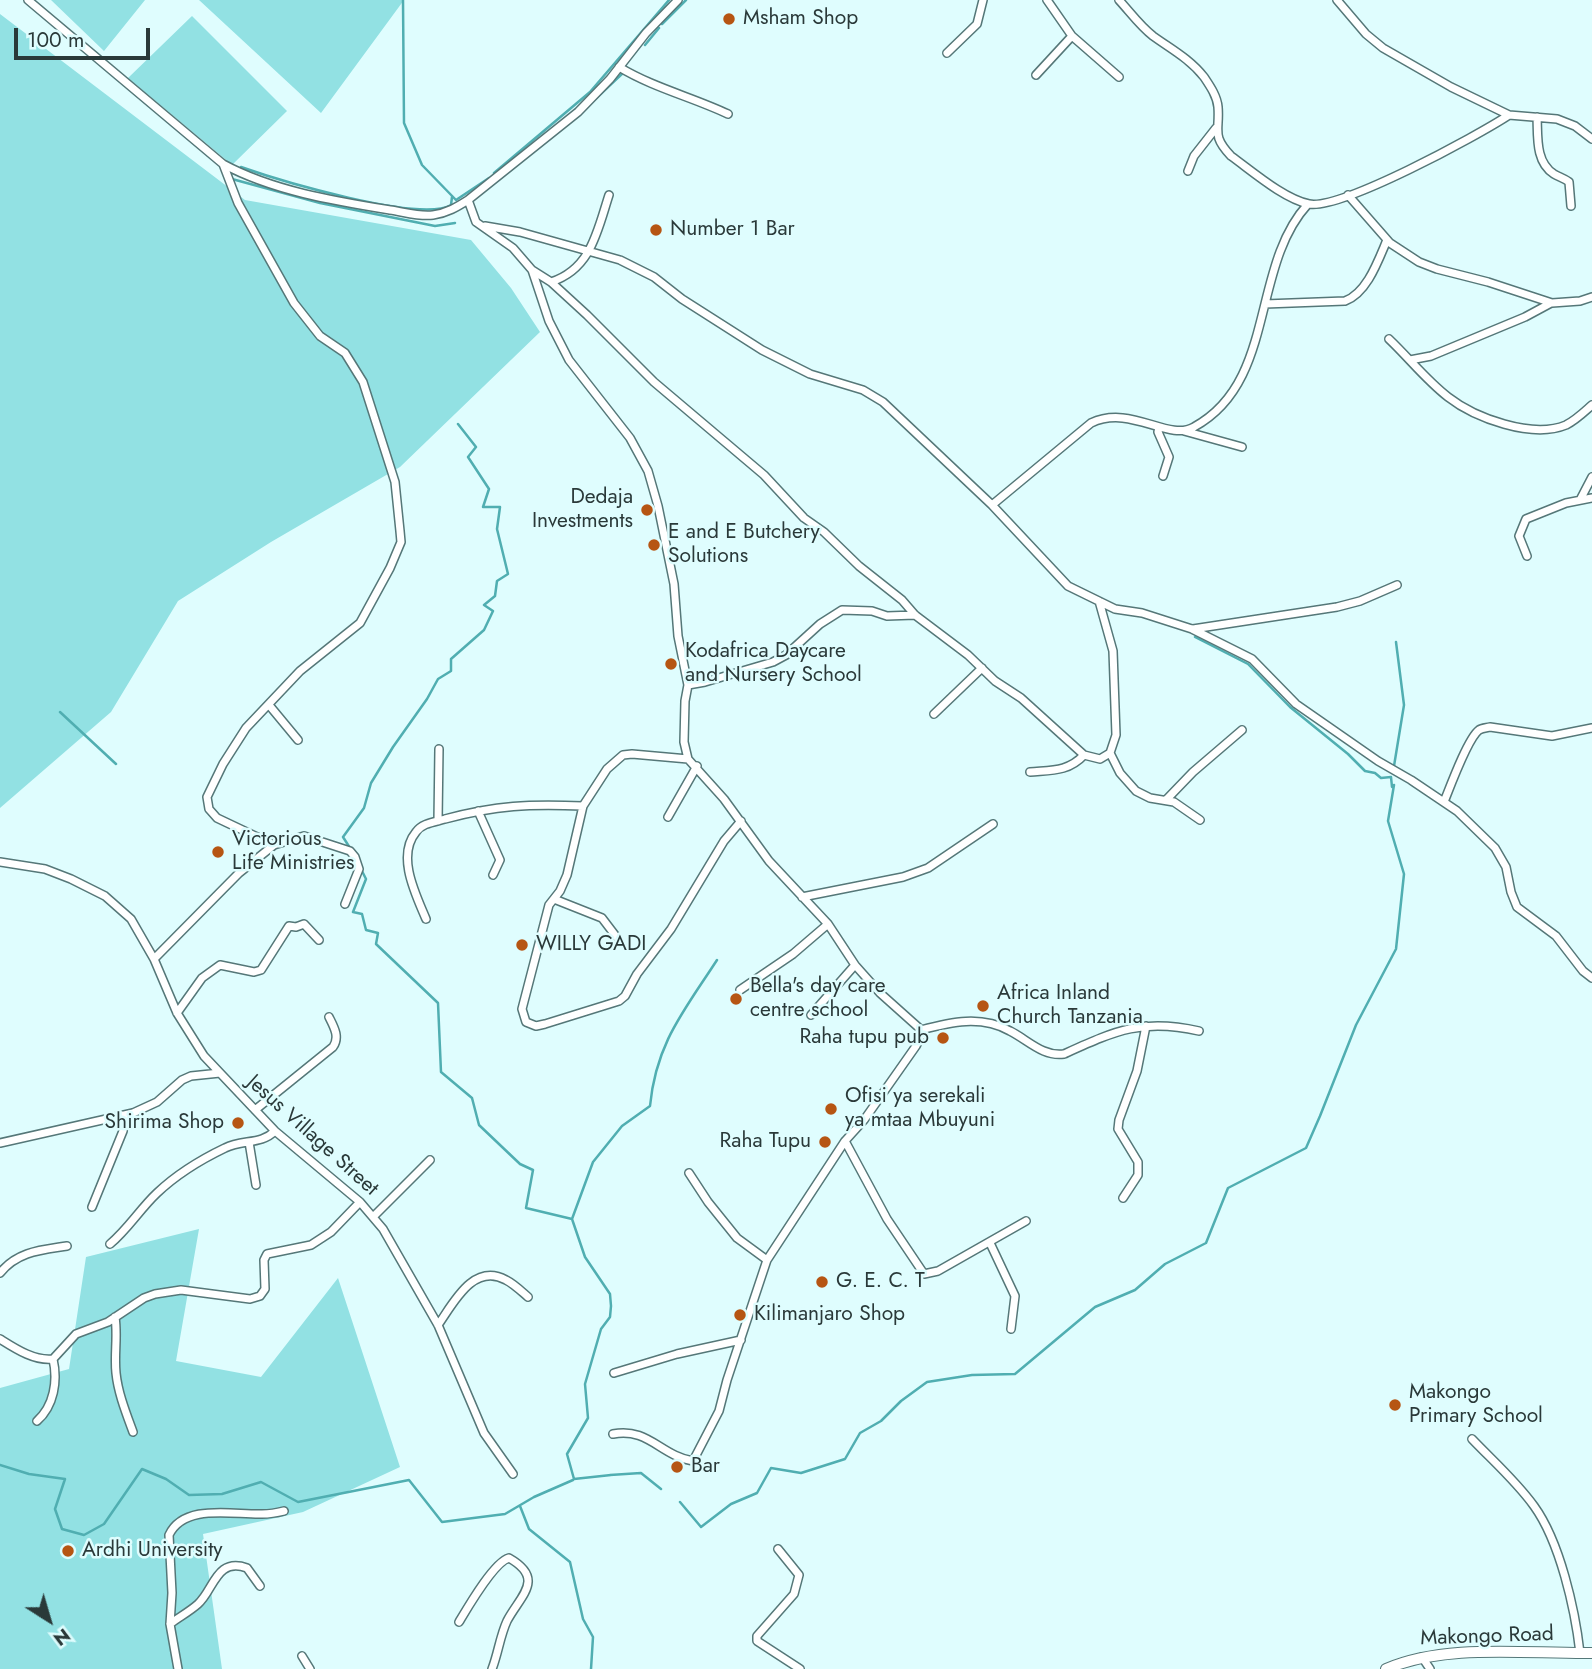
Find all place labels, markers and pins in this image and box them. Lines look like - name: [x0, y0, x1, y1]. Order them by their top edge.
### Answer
- place label: Msham Shop: [743, 6, 858, 32]
- marker: Msham Shop: [721, 11, 737, 27]
- place label: Number 1 Bar: [670, 217, 795, 243]
- marker: Number 1 Bar: [648, 222, 664, 238]
- place label: Dedaja Investments: [532, 485, 633, 535]
- marker: Dedaja Investments: [639, 502, 655, 518]
- place label: E and E Butchery Solutions: [668, 520, 820, 570]
- marker: E and E Butchery Solutions: [646, 537, 662, 553]
- place label: Kodafrica Daycare and Nursery School: [685, 639, 862, 689]
- marker: Kodafrica Daycare and Nursery School: [663, 656, 679, 672]
- place label: Victorious Life Ministries: [232, 827, 354, 877]
- marker: Victorious Life Ministries: [210, 844, 226, 860]
- place label: WILLY GADI: [536, 932, 646, 958]
- marker: WILLY GADI: [514, 937, 530, 953]
- place label: Bella's day care centre school: [750, 974, 886, 1024]
- place label: Africa Inland Church Tanzania: [997, 981, 1143, 1031]
- marker: Bella's day care centre school: [728, 991, 744, 1007]
- marker: Africa Inland Church Tanzania: [975, 998, 991, 1014]
- place label: Raha tupu pub: [799, 1025, 929, 1051]
- marker: Raha tupu pub: [935, 1030, 951, 1046]
- place label: Ofisi ya serekali ya mtaa Mbuyuni: [845, 1084, 995, 1134]
- marker: Ofisi ya serekali ya mtaa Mbuyuni: [823, 1101, 839, 1117]
- place label: Shirima Shop: [105, 1110, 224, 1136]
- marker: Shirima Shop: [230, 1115, 246, 1131]
- place label: Raha Tupu: [720, 1129, 811, 1155]
- marker: Raha Tupu: [817, 1134, 833, 1150]
- place label: G. E. C. T: [836, 1269, 925, 1295]
- marker: G. E. C. T: [814, 1274, 830, 1290]
- place label: Kilimanjaro Shop: [754, 1302, 905, 1328]
- marker: Kilimanjaro Shop: [732, 1307, 748, 1323]
- place label: Makongo Primary School: [1409, 1380, 1543, 1430]
- marker: Makongo Primary School: [1387, 1397, 1403, 1413]
- place label: Bar: [691, 1454, 720, 1480]
- marker: Bar: [669, 1459, 685, 1475]
- place label: Ardhi University: [82, 1538, 223, 1564]
- marker: Ardhi University: [60, 1543, 76, 1559]

